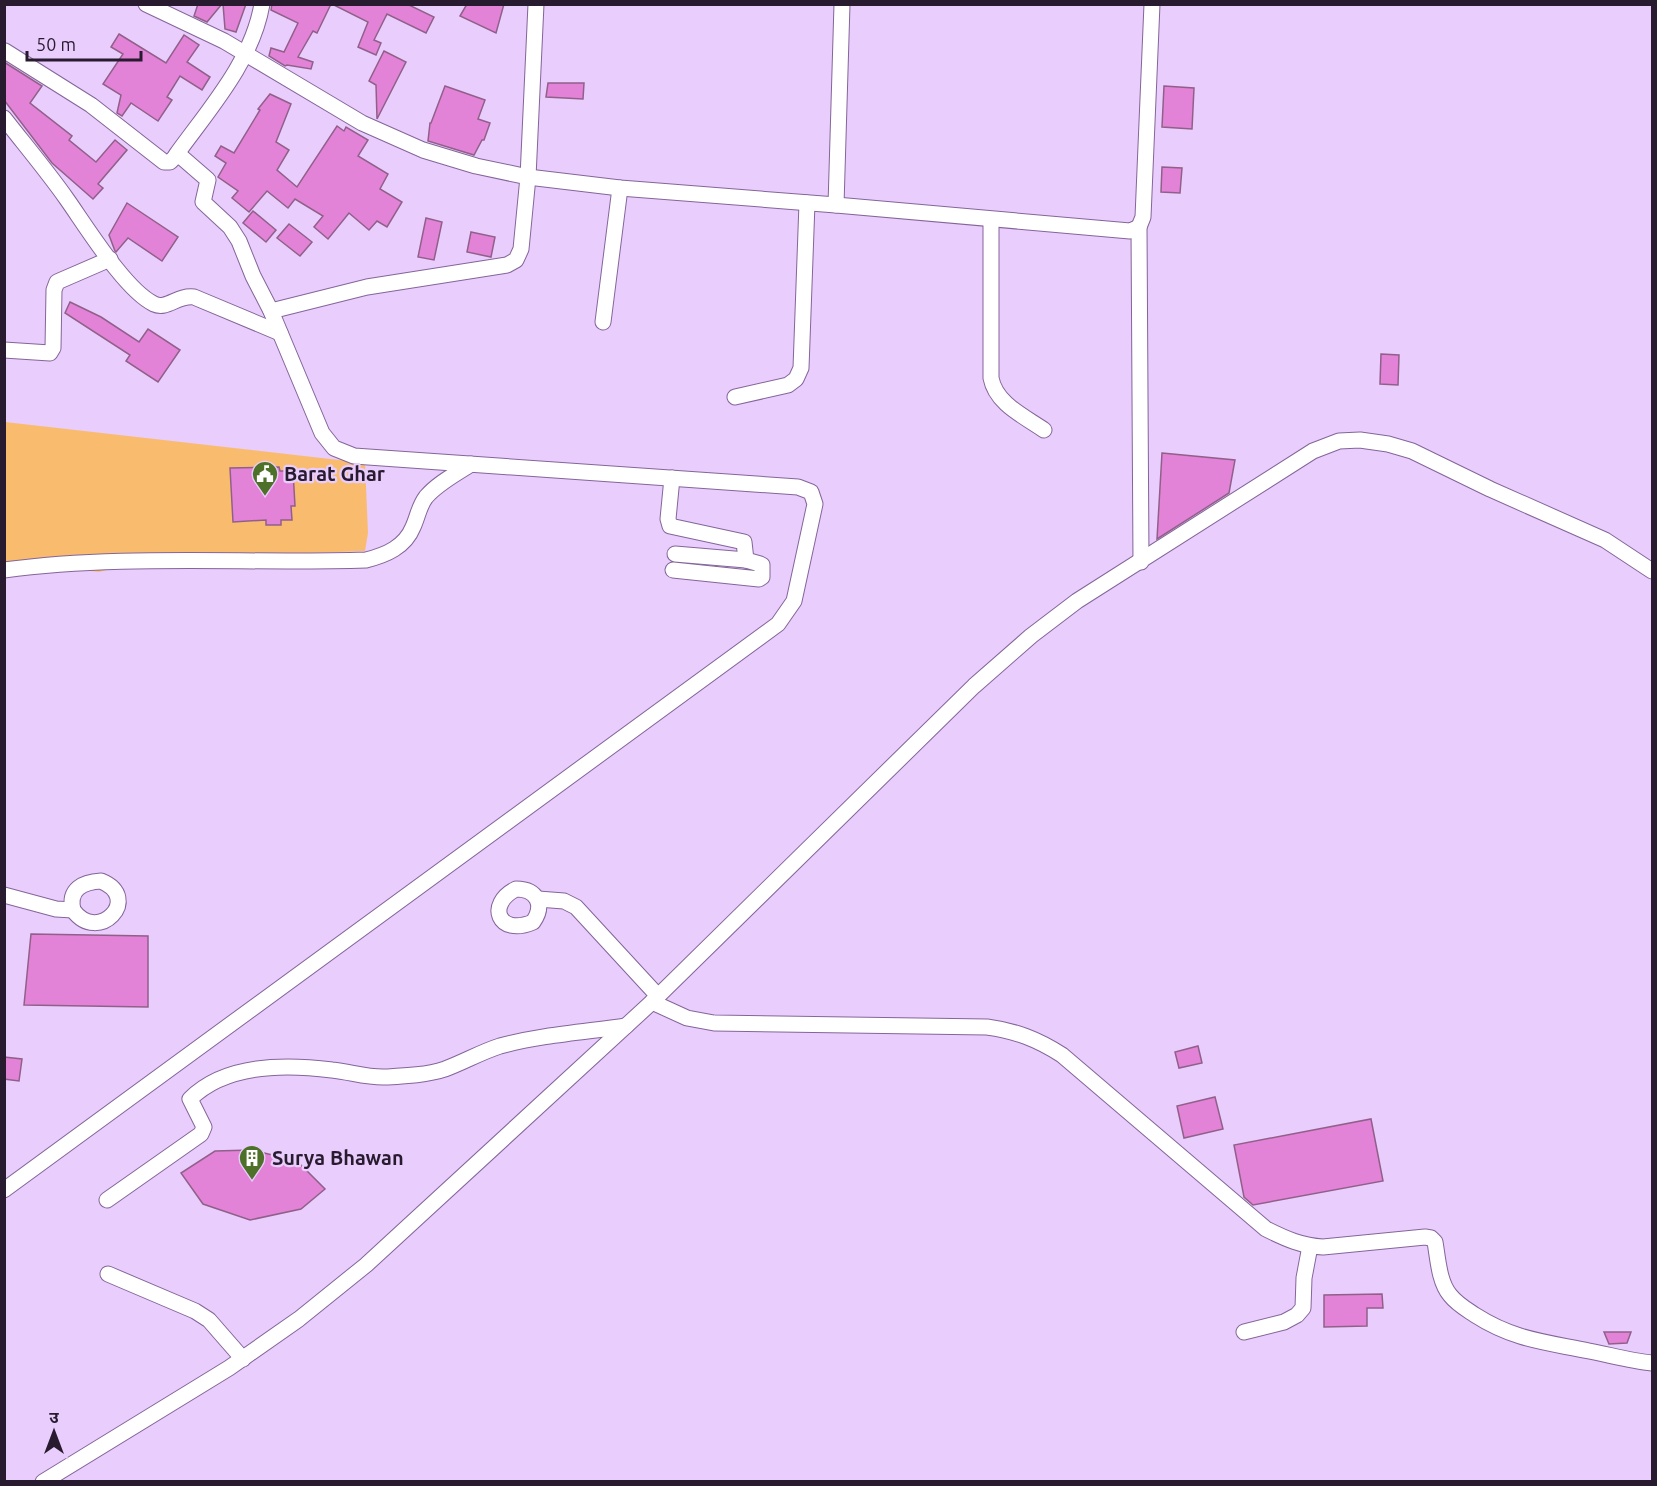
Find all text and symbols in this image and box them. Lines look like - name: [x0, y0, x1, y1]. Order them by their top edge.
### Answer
- scale bar: [27, 24, 141, 62]
- text: 50 m: [36, 34, 76, 54]
- public building icon: Barat Ghar: [250, 459, 280, 497]
- place label: Barat Ghar: [284, 462, 386, 485]
- building icon: Surya Bhawan: [237, 1143, 267, 1181]
- place label: Surya Bhawan: [272, 1146, 404, 1169]
- north arrow: [24, 1402, 84, 1462]
- text: उ: [49, 1408, 59, 1426]

